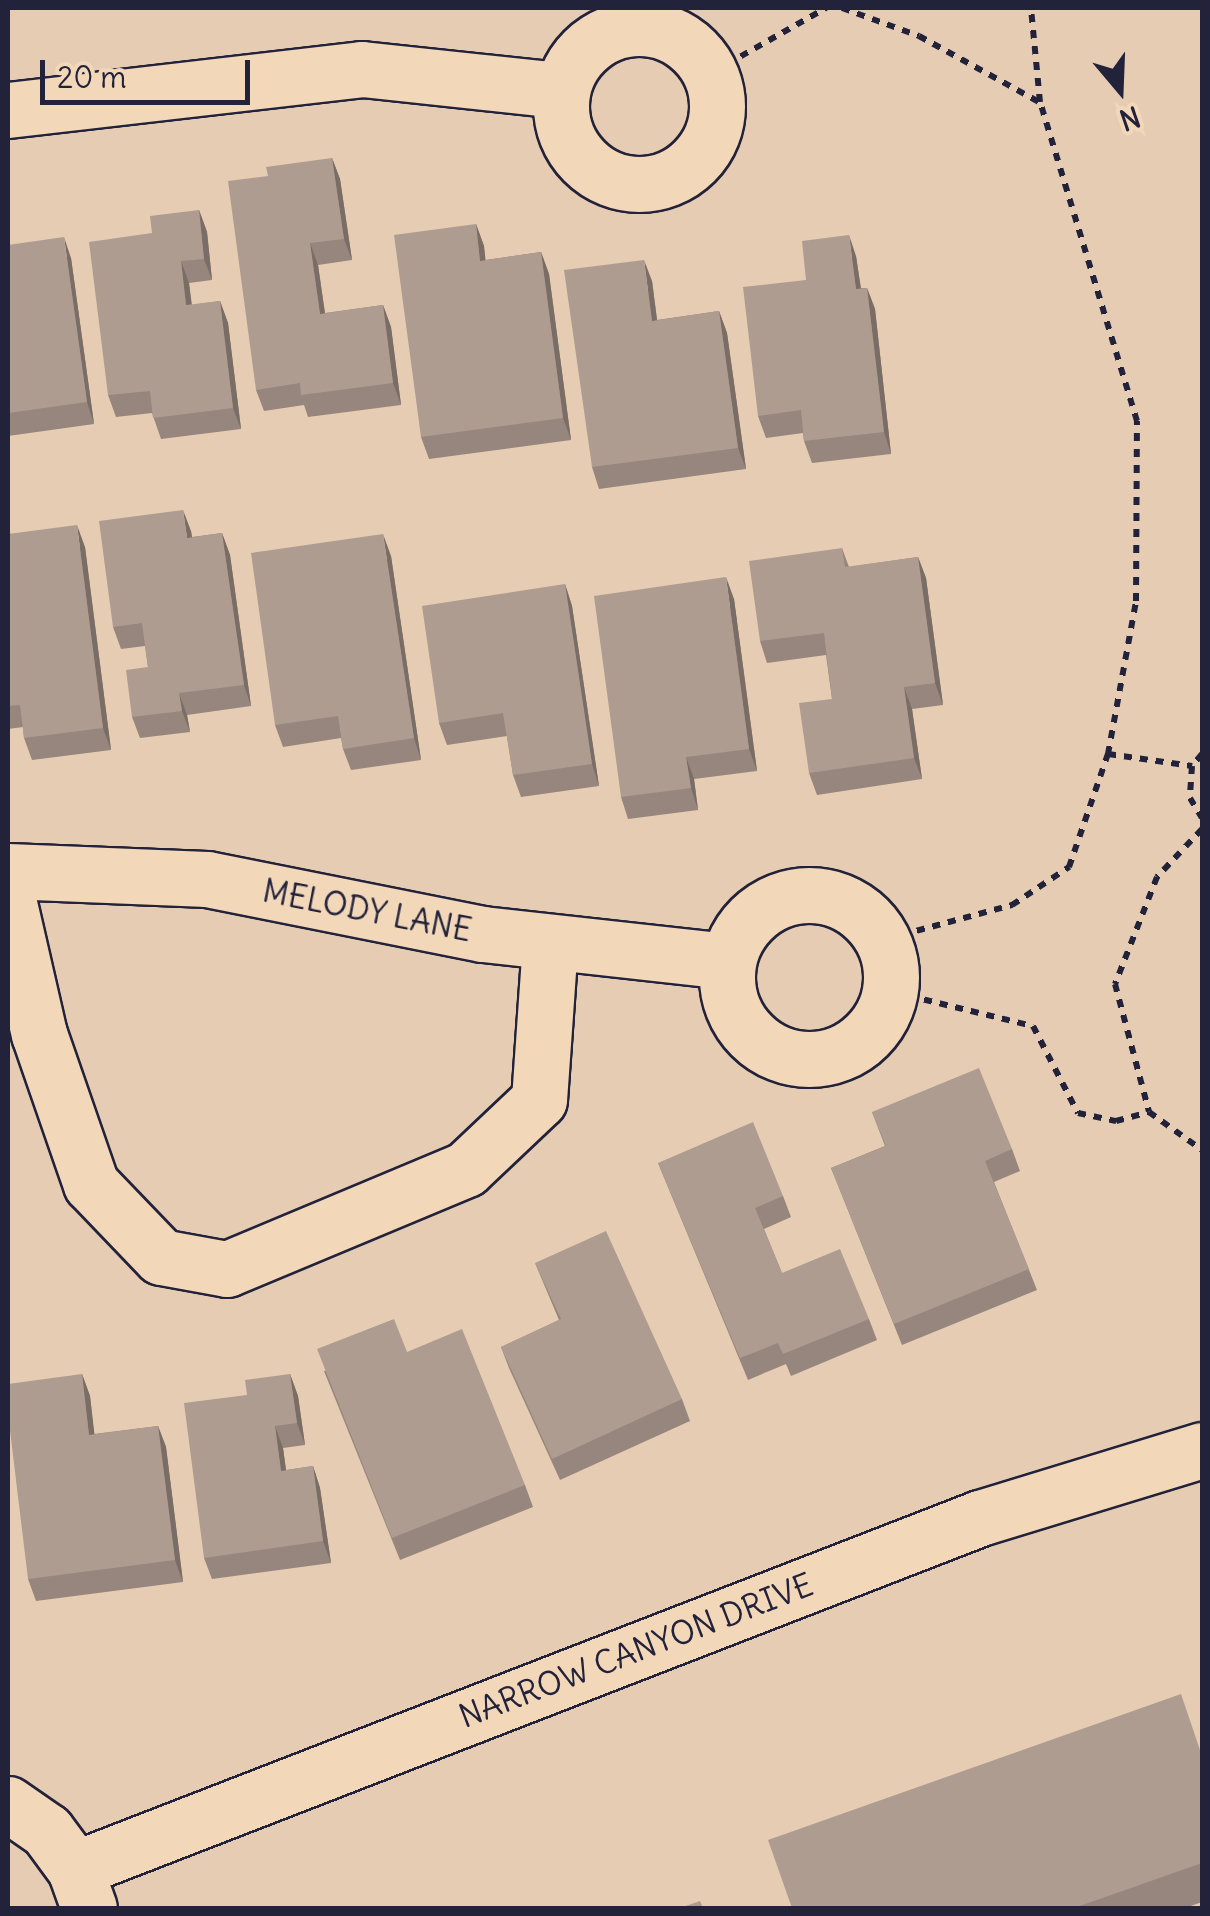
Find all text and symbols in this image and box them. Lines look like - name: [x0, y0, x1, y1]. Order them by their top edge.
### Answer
- scale bar: [45, 40, 255, 102]
- north arrow: [1070, 40, 1170, 140]
- text: 20 m: [57, 58, 127, 96]
- text: N: [1115, 98, 1145, 139]
- street label: MELODY LANE: [259, 872, 475, 950]
- street label: NARROW CANYON DRIVE: [454, 1566, 818, 1736]

